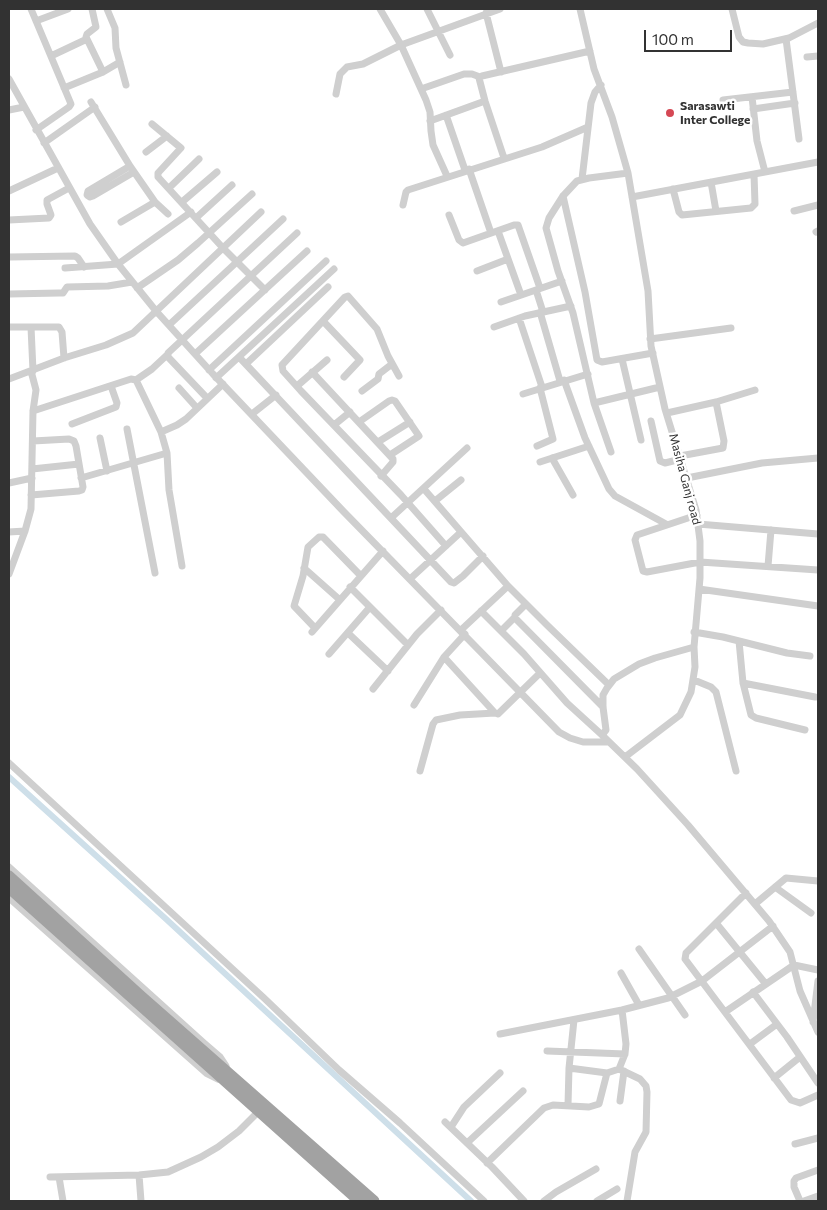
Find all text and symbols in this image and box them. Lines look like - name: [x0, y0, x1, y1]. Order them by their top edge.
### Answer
- scale bar: [647, 20, 734, 52]
- text: 100 m: [652, 30, 694, 48]
- place label: Sarasawti Inter College: [680, 99, 750, 127]
- marker: Sarasawti Inter College: [664, 107, 676, 119]
- street label: Masiha Ganj road: [666, 432, 704, 526]

